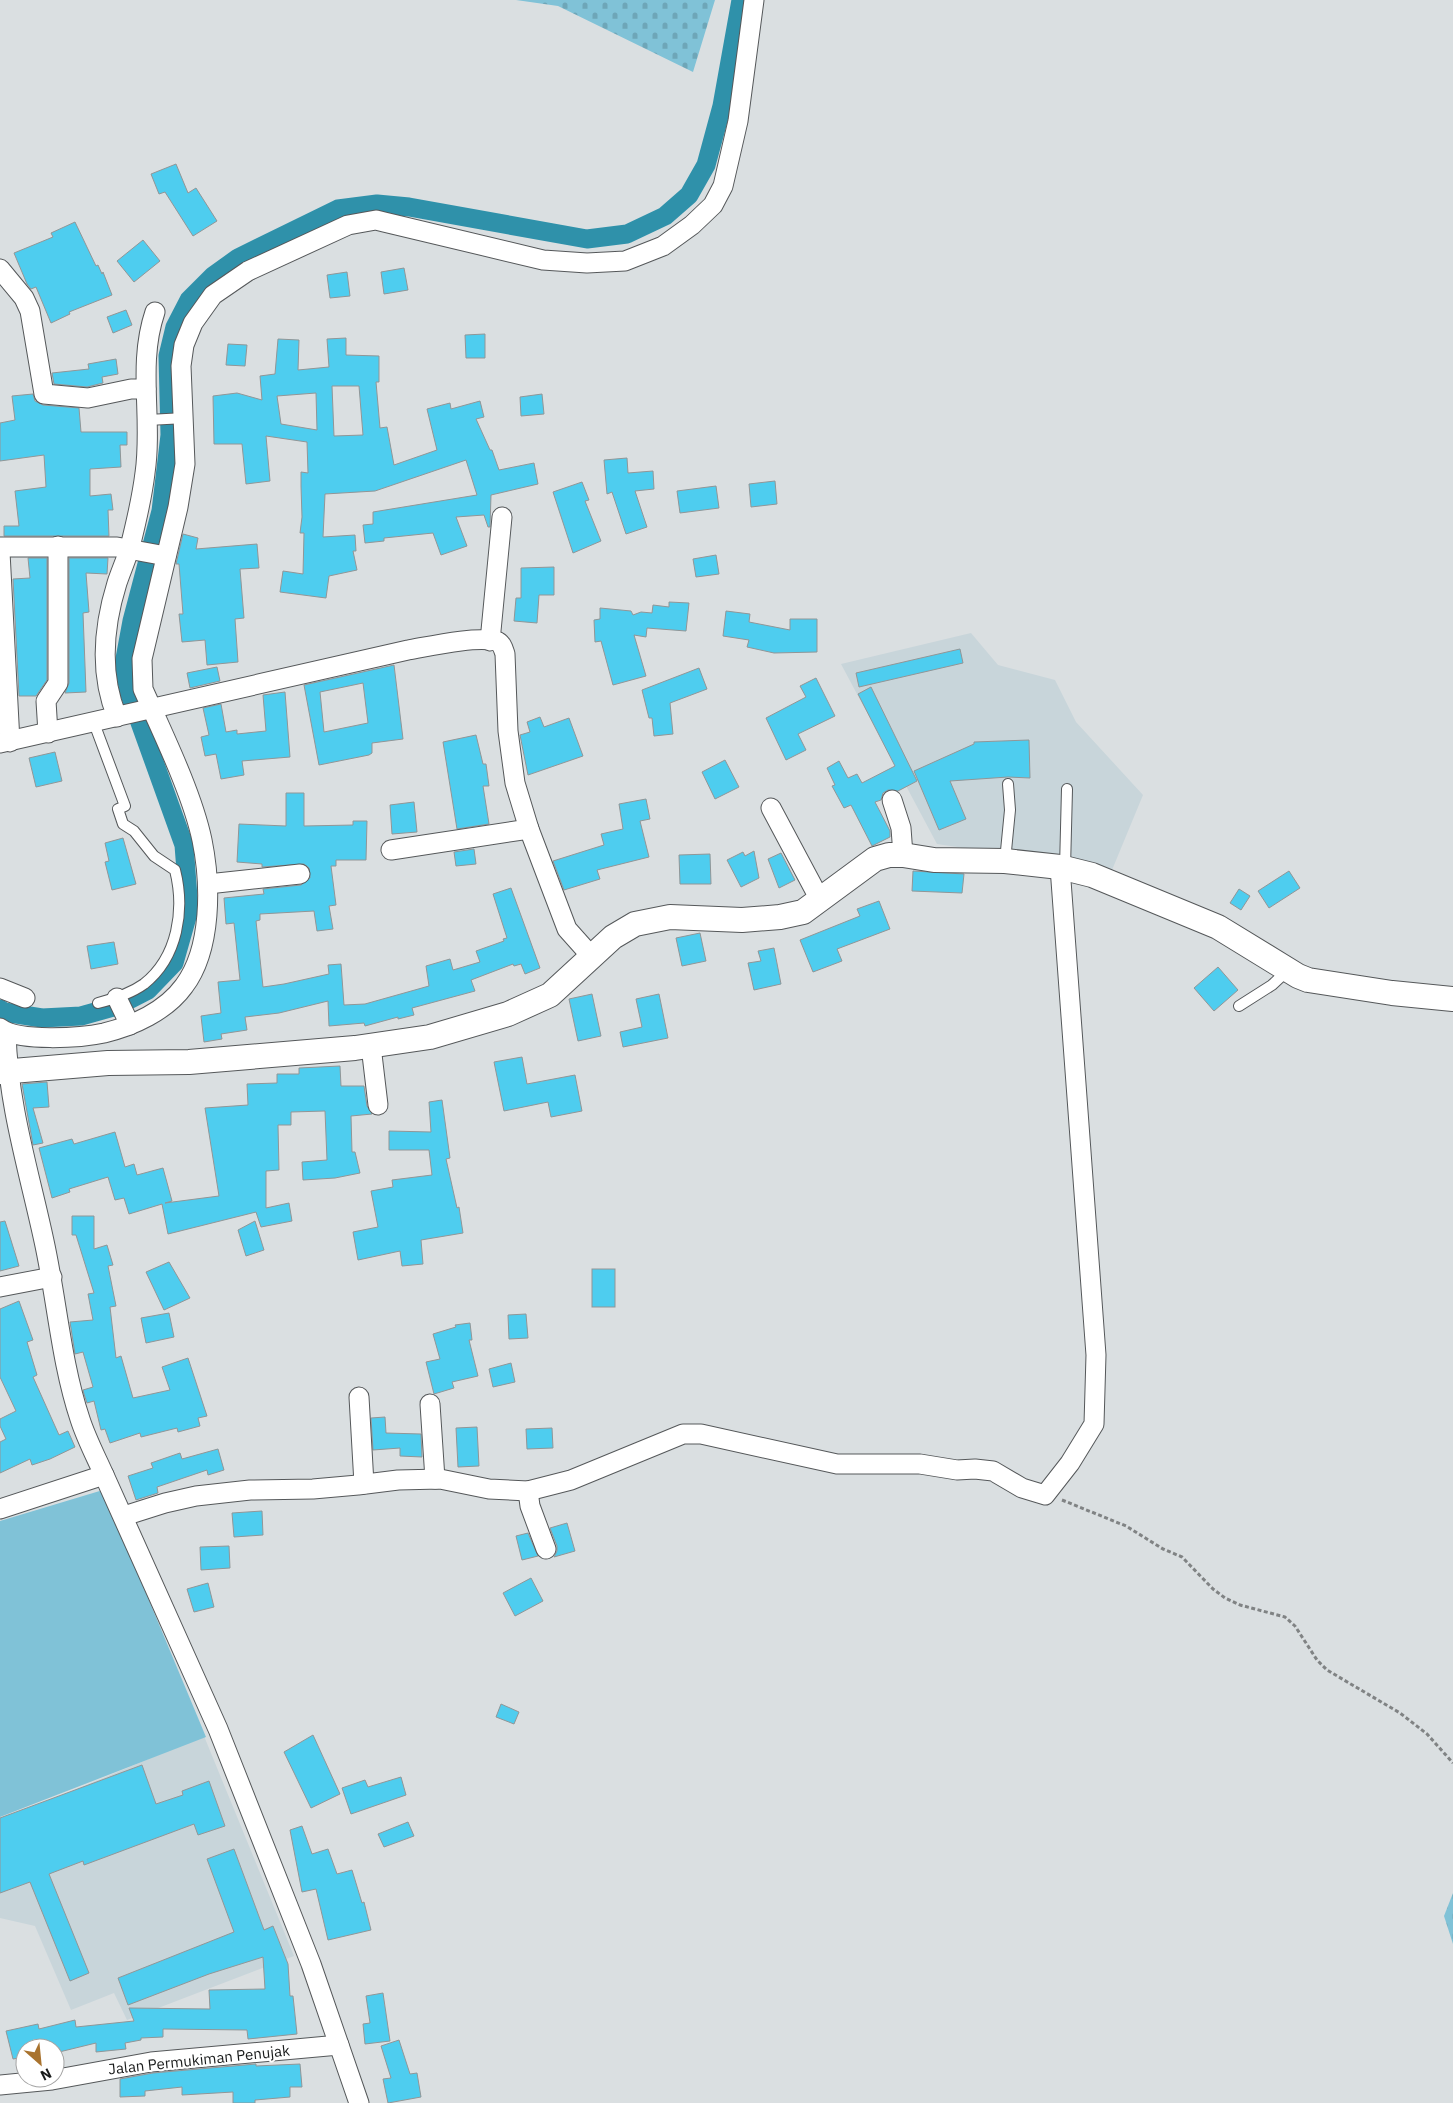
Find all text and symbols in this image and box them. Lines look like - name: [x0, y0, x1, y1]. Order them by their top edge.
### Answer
- north arrow: [15, 2038, 65, 2088]
- street label: Jalan Permukiman Penujak: [107, 2041, 291, 2078]
- text: N: [37, 2064, 55, 2085]

